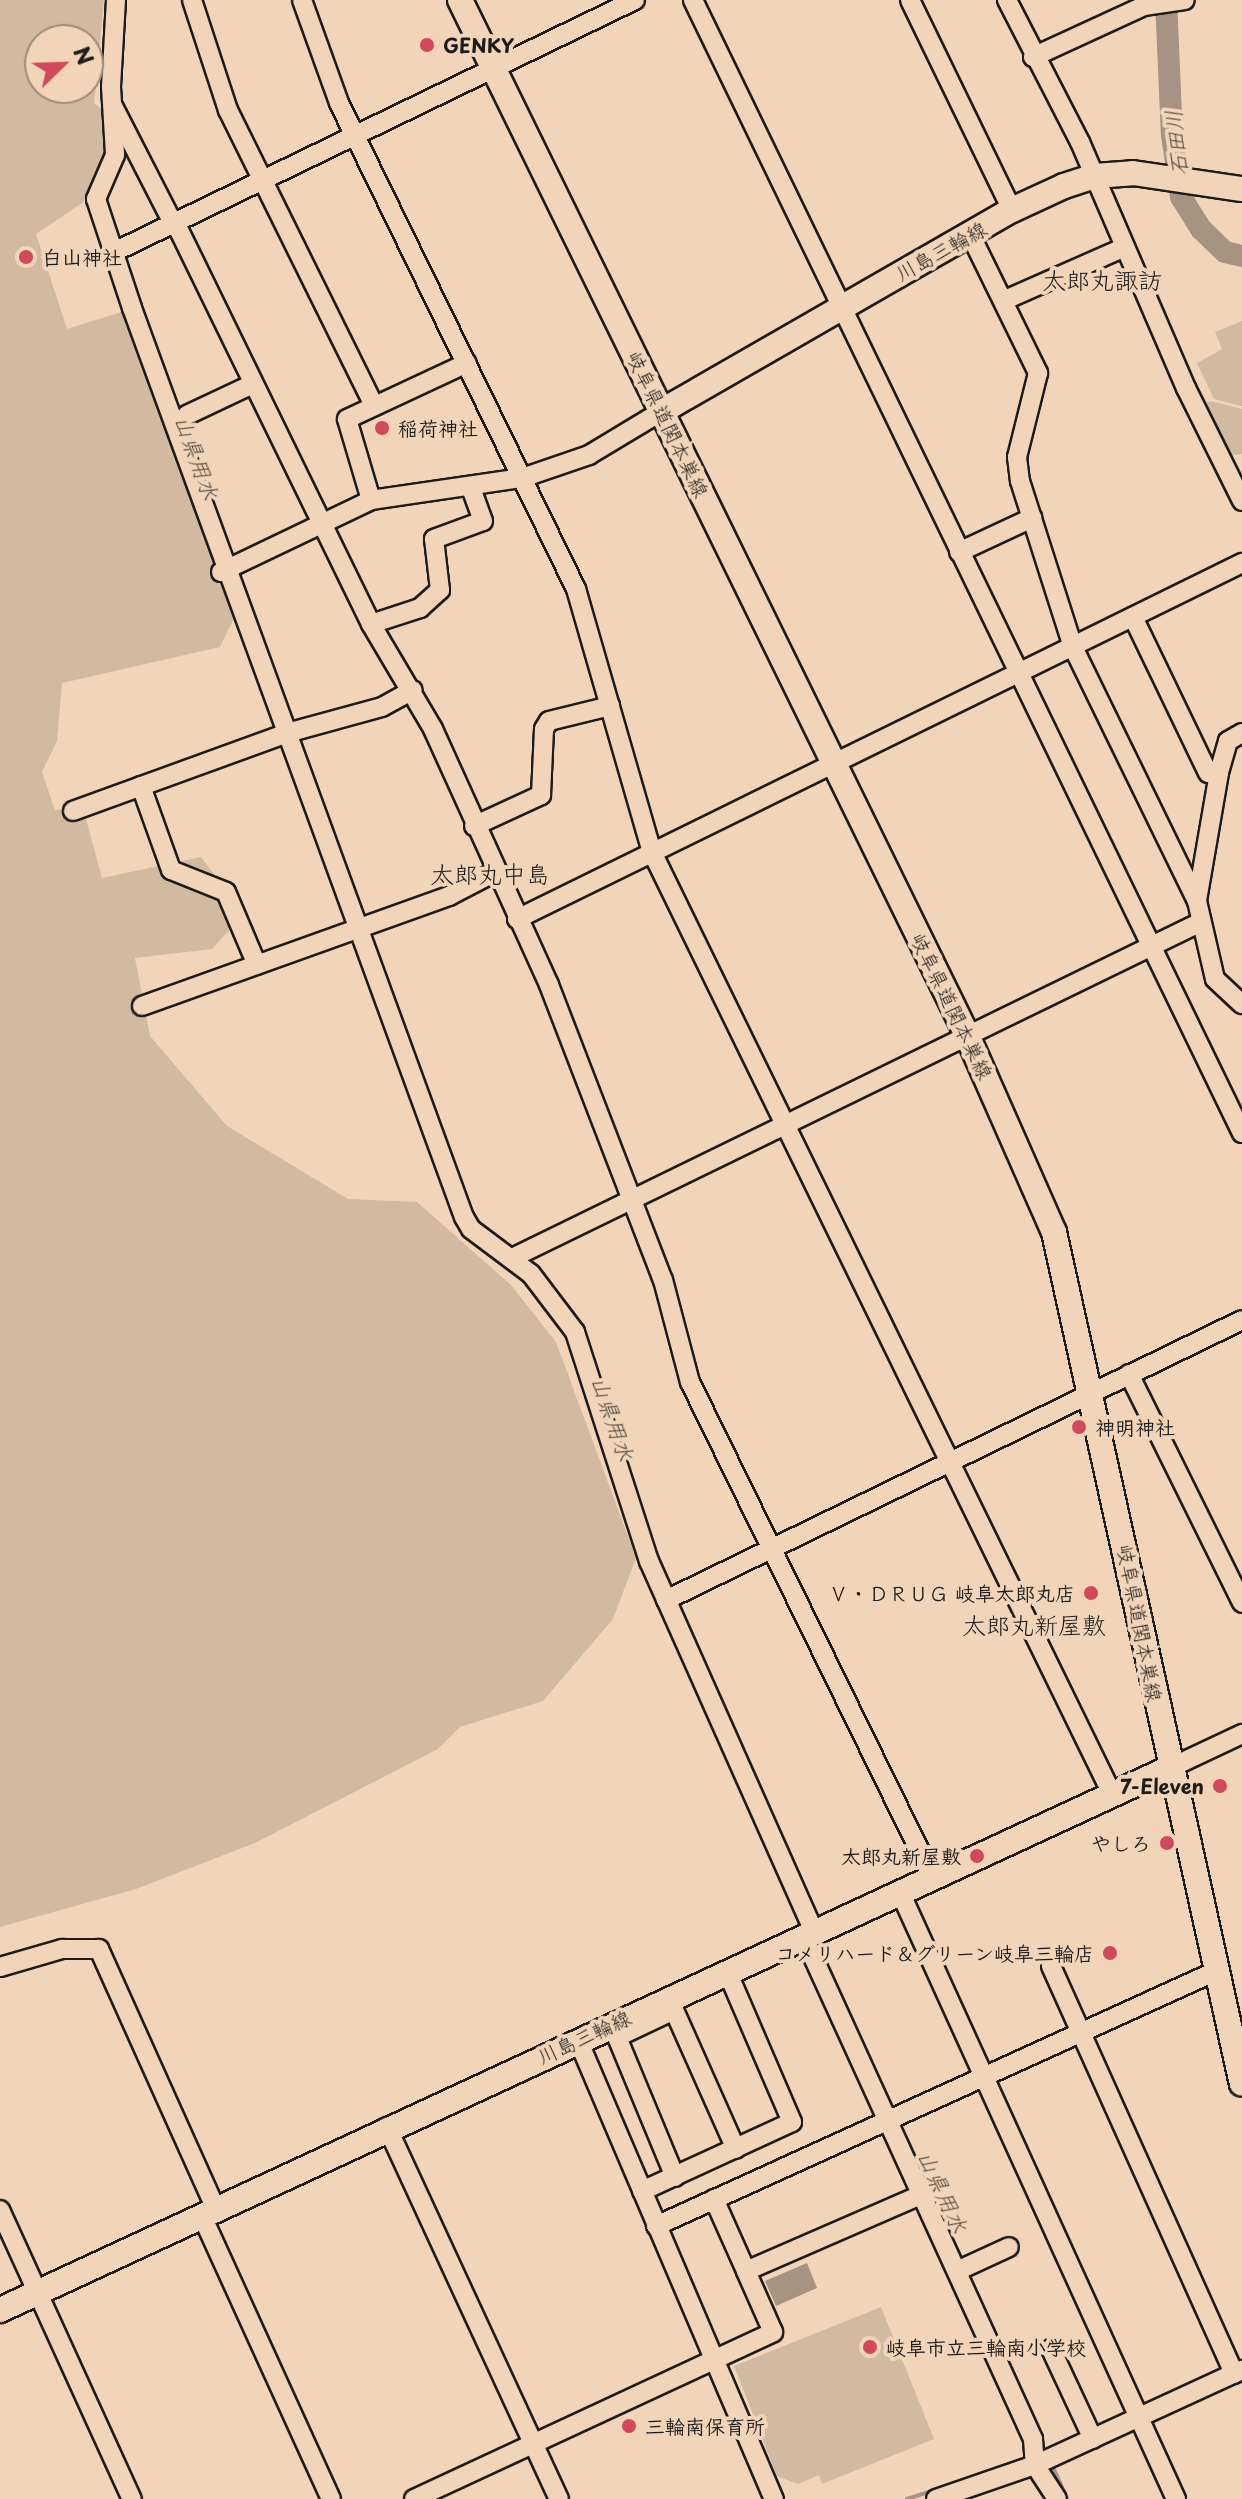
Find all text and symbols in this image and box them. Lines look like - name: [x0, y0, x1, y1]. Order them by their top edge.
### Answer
- north arrow: [24, 24, 104, 104]
- place label: GENKY: [443, 33, 514, 57]
- marker: GENKY: [418, 36, 436, 54]
- text: N: [66, 41, 103, 70]
- water label: 石田川: [1158, 109, 1192, 177]
- street label: 川島三輪線: [891, 216, 991, 286]
- place label: 白山神社: [42, 245, 122, 269]
- marker: 白山神社: [17, 248, 35, 266]
- district label: 太郎丸諏訪: [1042, 266, 1162, 294]
- street label: 岐阜県道関本巣線: [622, 347, 714, 501]
- water label: 山県用水: [171, 411, 225, 503]
- place label: 稲荷神社: [398, 416, 478, 440]
- marker: 稲荷神社: [373, 419, 391, 437]
- district label: 太郎丸中島: [430, 860, 550, 888]
- street label: 岐阜県道関本巣線: [906, 929, 998, 1083]
- water label: 山県用水: [587, 1372, 641, 1464]
- place label: 神明神社: [1095, 1415, 1175, 1439]
- marker: 神明神社: [1070, 1418, 1088, 1436]
- street label: 岐阜県道関本巣線: [1113, 1542, 1167, 1704]
- place label: Ｖ・ＤＲＵＧ 岐阜太郎丸店: [829, 1581, 1075, 1605]
- marker: Ｖ・ＤＲＵＧ 岐阜太郎丸店: [1082, 1584, 1100, 1602]
- district label: 太郎丸新屋敷: [962, 1611, 1106, 1639]
- place label: 7-Eleven: [1120, 1774, 1204, 1798]
- marker: 7-Eleven: [1211, 1777, 1229, 1795]
- place label: やしろ: [1091, 1831, 1151, 1855]
- marker: やしろ: [1158, 1834, 1176, 1852]
- place label: 太郎丸新屋敷: [841, 1844, 961, 1868]
- marker: 太郎丸新屋敷: [968, 1847, 986, 1865]
- place label: コメリハード＆グリーン岐阜三輪店: [774, 1941, 1094, 1965]
- marker: コメリハード＆グリーン岐阜三輪店: [1101, 1944, 1119, 1962]
- street label: 川島三輪線: [534, 2005, 634, 2069]
- water label: 山県用水: [913, 2146, 975, 2236]
- place label: 岐阜市立三輪南小学校: [886, 2335, 1086, 2359]
- marker: 岐阜市立三輪南小学校: [861, 2338, 879, 2356]
- place label: 三輪南保育所: [645, 2414, 765, 2438]
- marker: 三輪南保育所: [620, 2417, 638, 2435]

